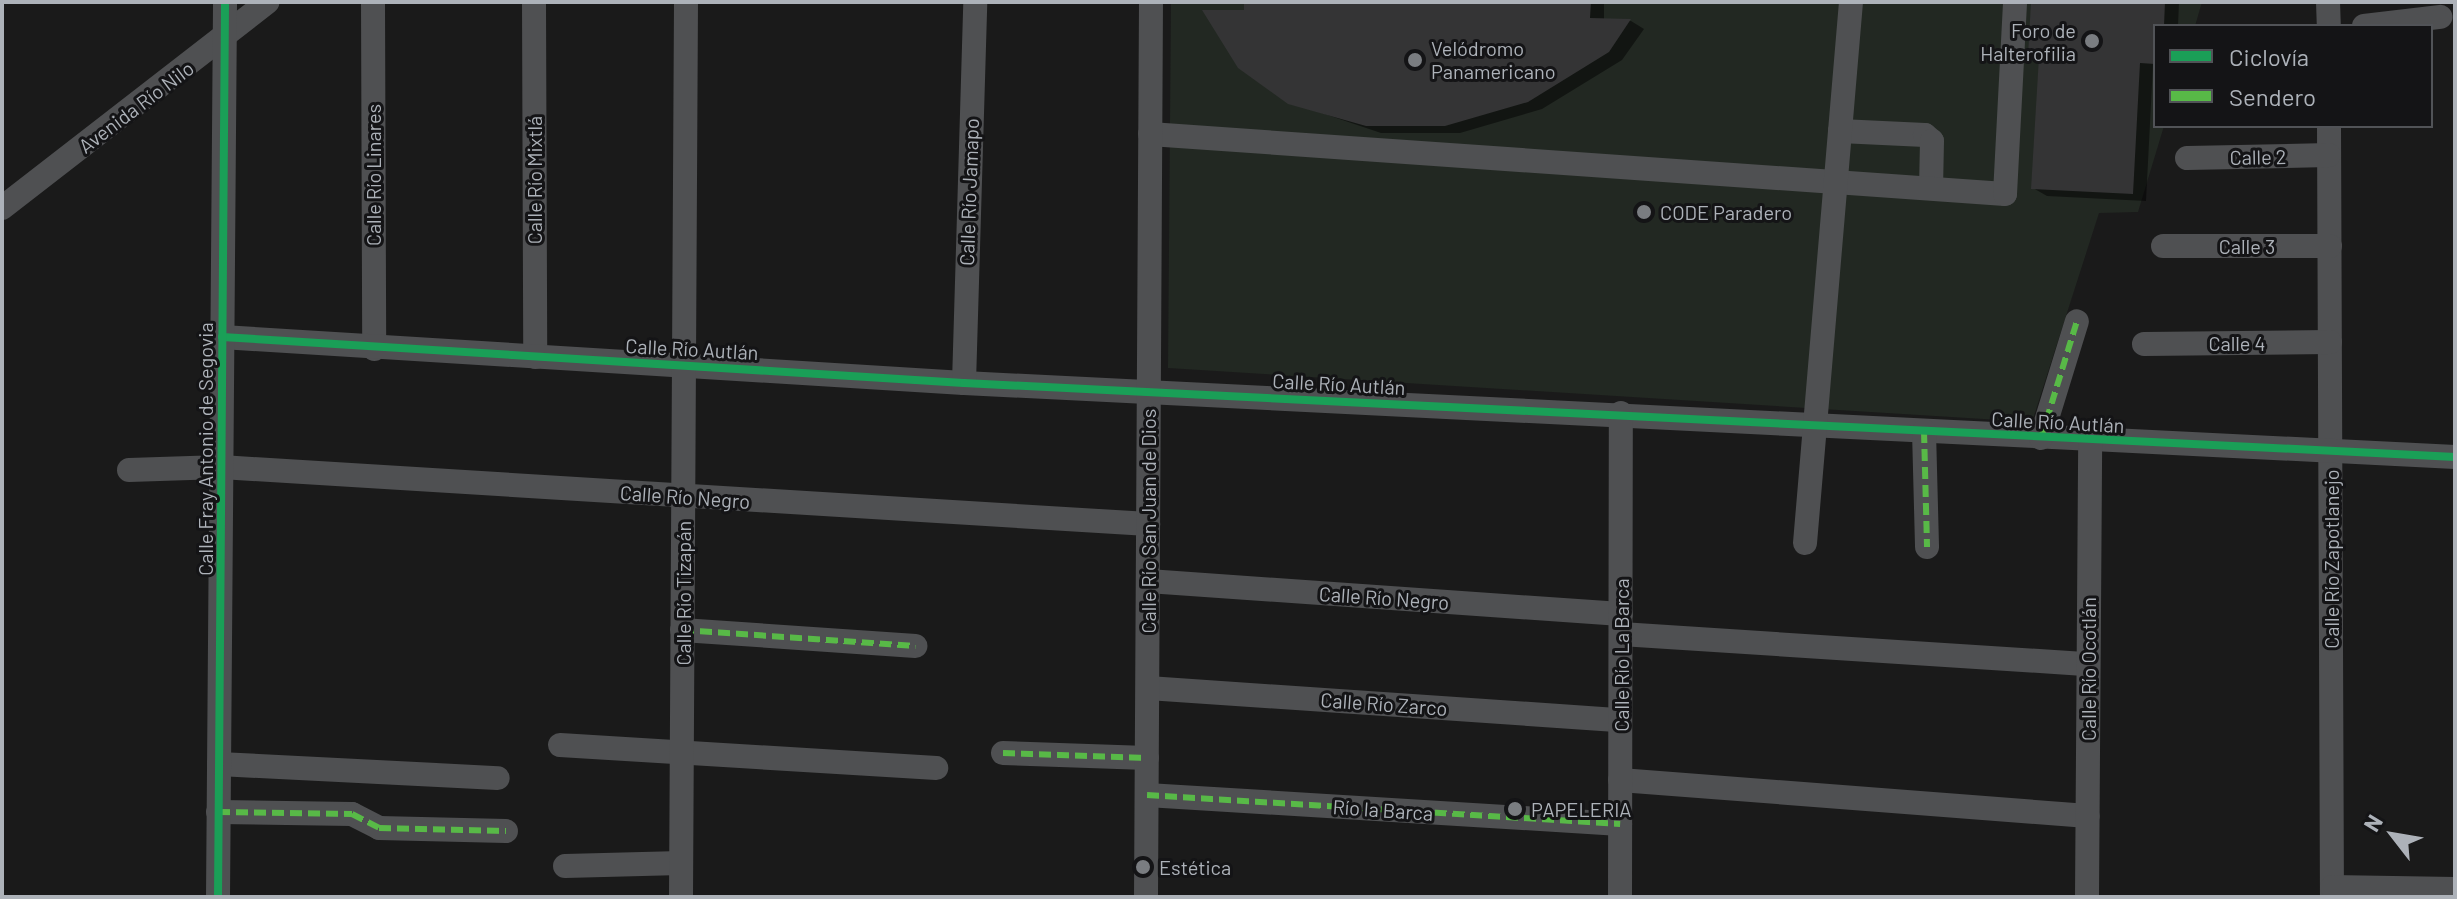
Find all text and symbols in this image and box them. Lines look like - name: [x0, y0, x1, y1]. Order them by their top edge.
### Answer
- place label: Foro de Halterofilia: [1980, 18, 2076, 65]
- legend: [2153, 24, 2433, 128]
- marker: Foro de Halterofilia: [2083, 32, 2101, 50]
- place label: Velódromo Panamericano: [1431, 36, 1556, 83]
- text: Ciclovía: [2229, 42, 2309, 71]
- marker: Velódromo Panamericano: [1406, 51, 1424, 69]
- street label: Avenida Río Nilo: [74, 56, 198, 158]
- text: Sendero: [2229, 82, 2316, 111]
- street label: Calle Río Linares: [361, 104, 385, 246]
- street label: Calle Río Mixtlá: [522, 116, 546, 244]
- street label: Calle Río Jamapo: [954, 118, 984, 266]
- street label: Calle 2: [2229, 145, 2287, 169]
- place label: CODE Paradero: [1660, 200, 1792, 224]
- marker: CODE Paradero: [1635, 203, 1653, 221]
- street label: Calle 3: [2219, 234, 2275, 258]
- street label: Calle Fray Antonio de Segovia: [193, 322, 217, 576]
- street label: Calle 4: [2208, 331, 2266, 355]
- street label: Calle Río Autlán: [625, 334, 759, 364]
- street label: Calle Río Autlán: [1272, 369, 1406, 399]
- street label: Calle Río Autlán: [1991, 407, 2125, 437]
- street label: Calle Río San Juan de Dios: [1136, 409, 1160, 633]
- street label: Calle Río Zapotlanejo: [2319, 469, 2343, 649]
- street label: Calle Río Negro: [619, 480, 751, 514]
- street label: Calle Río Tizapán: [671, 521, 695, 665]
- street label: Calle Río La Barca: [1609, 578, 1633, 732]
- street label: Calle Río Negro: [1318, 581, 1450, 615]
- street label: Calle Río Ocotlán: [2076, 597, 2100, 741]
- street label: Calle Río Zarco: [1320, 688, 1448, 720]
- street label: Río la Barca: [1332, 795, 1434, 825]
- north arrow: [2353, 795, 2433, 875]
- place label: PAPELERIA: [1531, 797, 1631, 821]
- marker: PAPELERIA: [1506, 800, 1524, 818]
- text: N: [2358, 810, 2387, 836]
- place label: Estética: [1159, 855, 1231, 879]
- marker: Estética: [1134, 858, 1152, 876]

